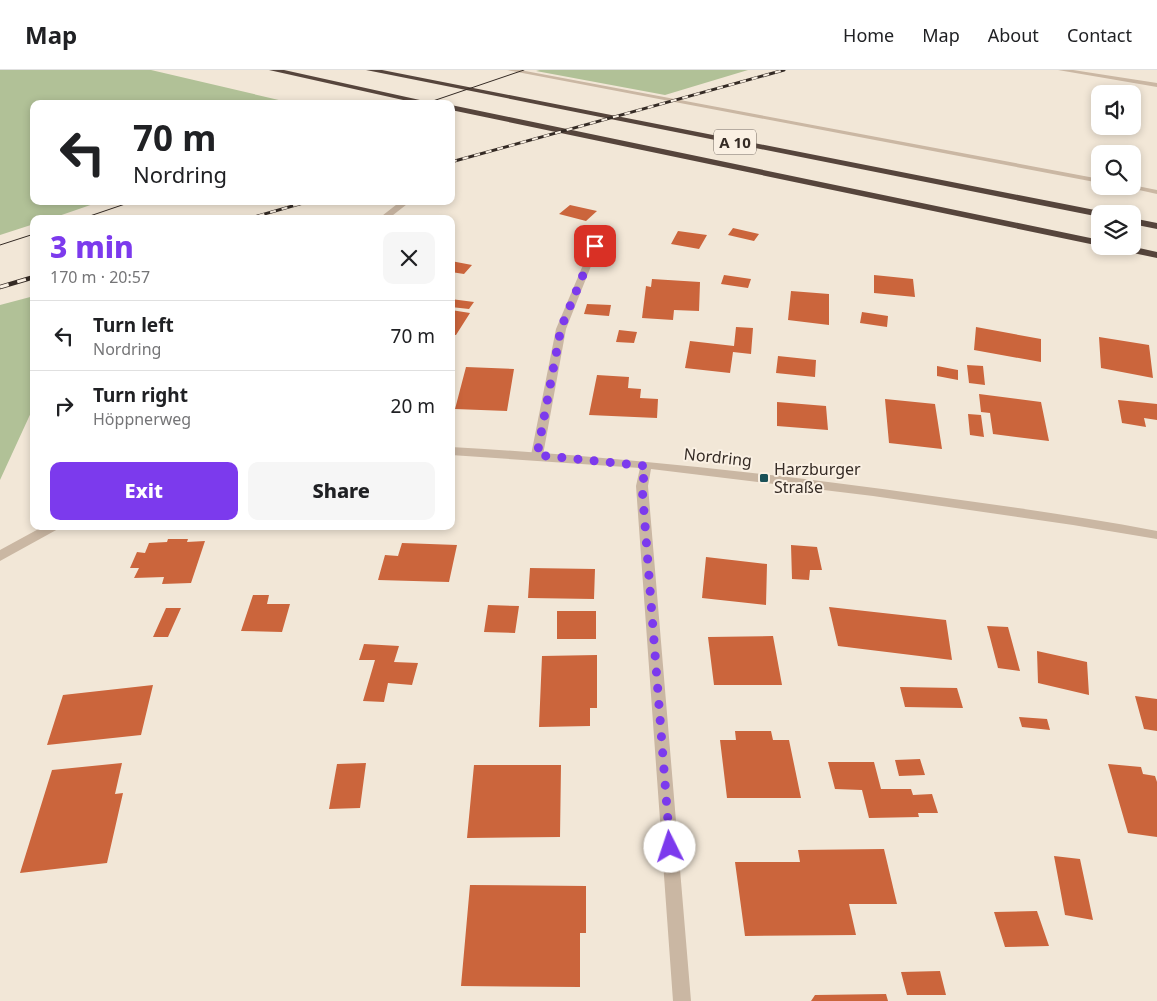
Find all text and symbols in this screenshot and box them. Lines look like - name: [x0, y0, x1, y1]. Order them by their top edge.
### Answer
- text: Map: [25, 18, 77, 51]
- text: Home: [843, 23, 894, 47]
- text: Map: [922, 23, 960, 47]
- text: About: [988, 23, 1039, 47]
- text: Contact: [1067, 23, 1132, 47]
- map controls: [1091, 85, 1141, 255]
- button: sound: [1091, 85, 1141, 135]
- text: 70 m: [133, 114, 216, 161]
- icon: left: [50, 120, 115, 185]
- road number: A 10: [714, 130, 756, 154]
- button: search: [1091, 145, 1141, 195]
- text: Nordring: [133, 159, 227, 189]
- button: layers: [1091, 205, 1141, 255]
- pin: [574, 225, 616, 267]
- text: 3 min: [50, 226, 134, 267]
- button: close: [383, 232, 435, 284]
- icon: arrive: [581, 232, 609, 260]
- text: 170 m · 20:57: [50, 266, 150, 288]
- text: Turn left: [93, 312, 174, 338]
- icon: left: [50, 322, 78, 350]
- text: 70 m: [391, 323, 435, 349]
- text: Nordring: [93, 338, 161, 360]
- text: Turn right: [93, 382, 188, 408]
- icon: right: [50, 392, 78, 420]
- text: 20 m: [391, 393, 435, 419]
- text: Höppnerweg: [93, 408, 191, 430]
- street label: Nordring: [683, 442, 753, 472]
- place label: Harzburger Straße: [774, 458, 861, 498]
- button: Exit: [50, 462, 238, 520]
- button: Share: [248, 462, 435, 520]
- marker: Harzburger Straße: [758, 472, 770, 484]
- position arrow: [643, 820, 695, 872]

